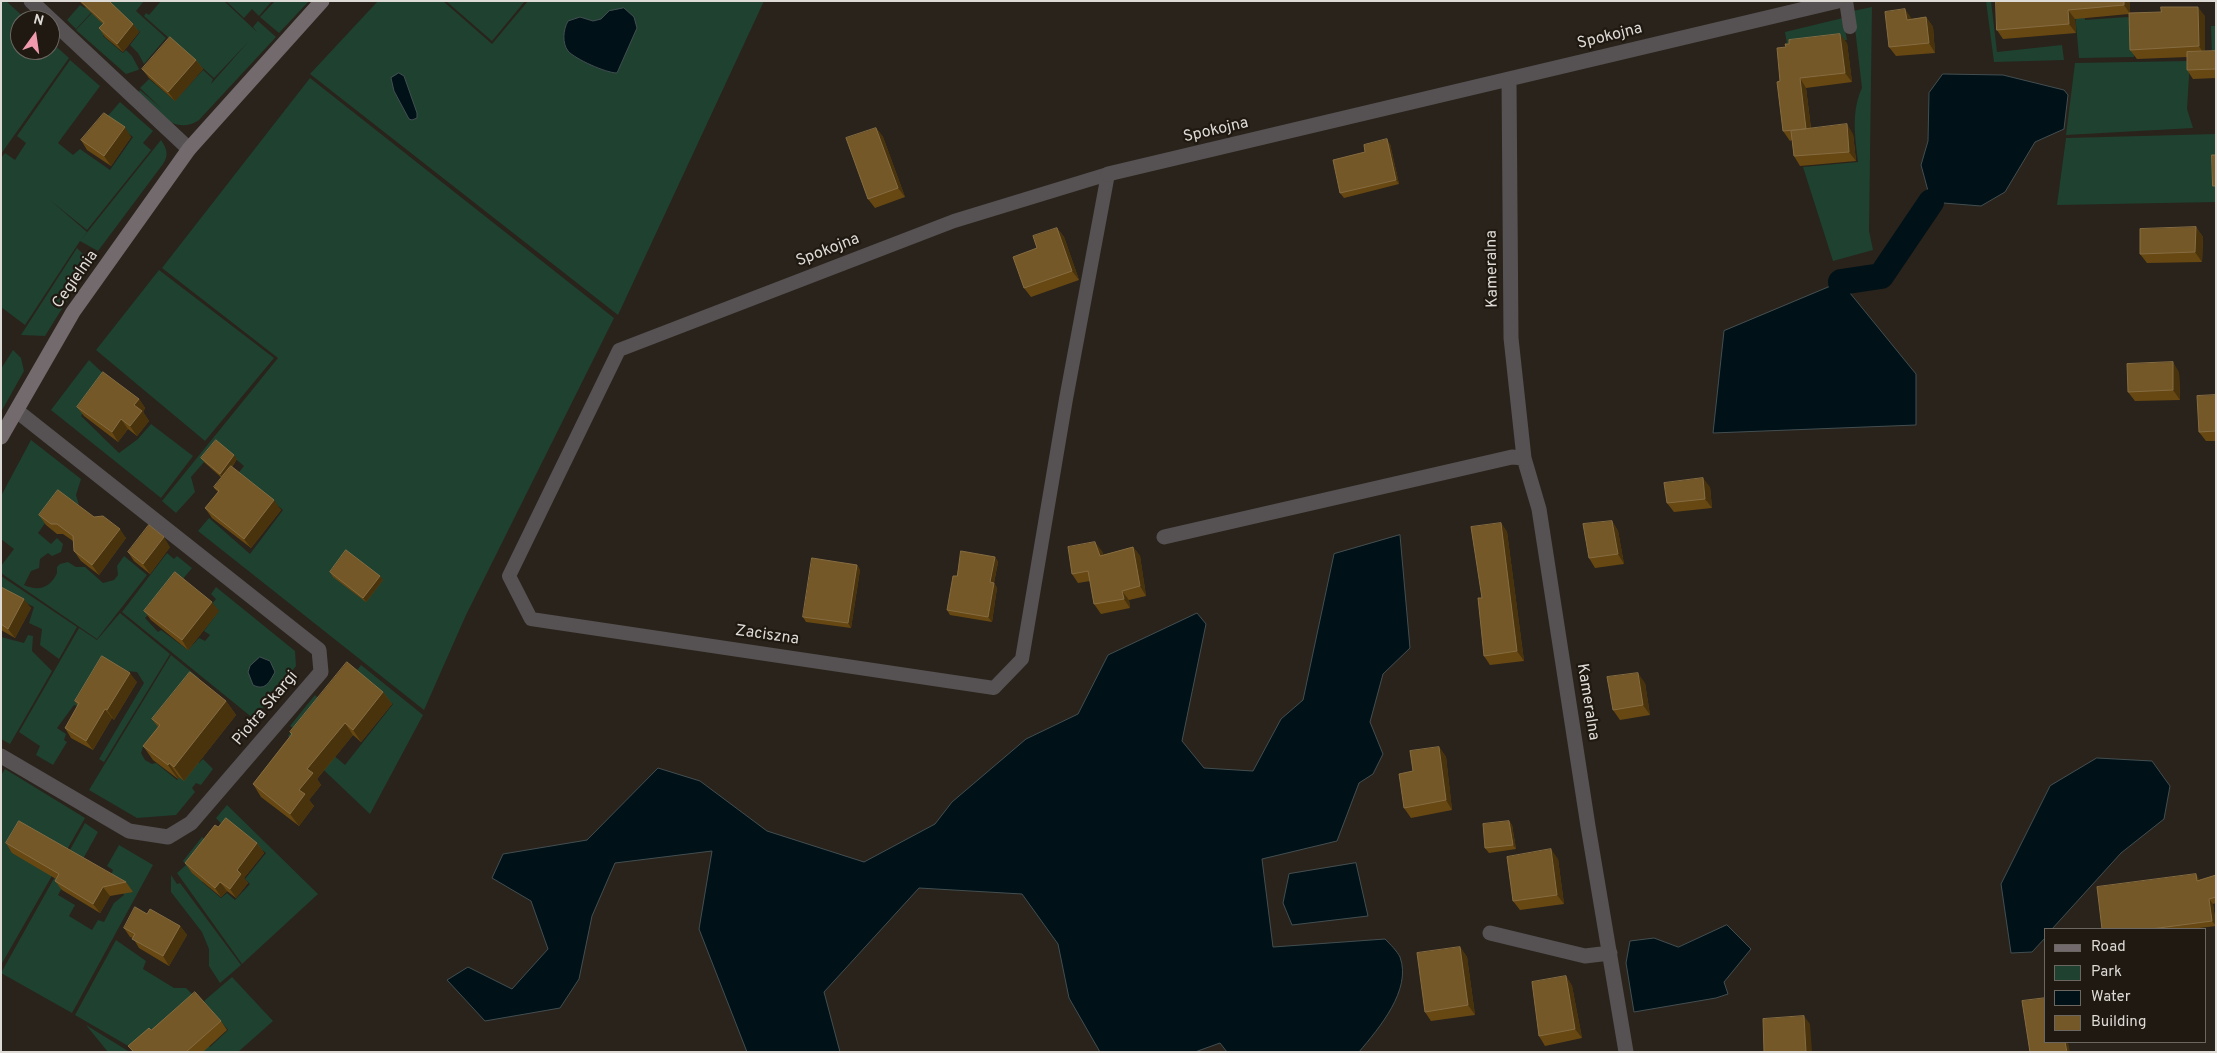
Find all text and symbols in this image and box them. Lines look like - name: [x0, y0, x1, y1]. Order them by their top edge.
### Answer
- north arrow: [10, 10, 60, 60]
- text: N: [32, 11, 45, 30]
- street label: Spokojna: [1576, 20, 1644, 54]
- street label: Spokojna: [1182, 114, 1250, 148]
- street label: Spokojna: [794, 230, 862, 272]
- street label: Kameralna: [1483, 230, 1503, 308]
- street label: Cegielnia: [49, 247, 103, 313]
- street label: Zaciszna: [734, 622, 800, 650]
- street label: Kameralna: [1571, 662, 1603, 742]
- street label: Piotra Skargi: [229, 668, 303, 750]
- legend: [2044, 928, 2207, 1043]
- text: Road: [2091, 938, 2126, 957]
- text: Park: [2091, 963, 2122, 982]
- text: Water: [2091, 988, 2130, 1007]
- text: Building: [2091, 1013, 2146, 1032]

